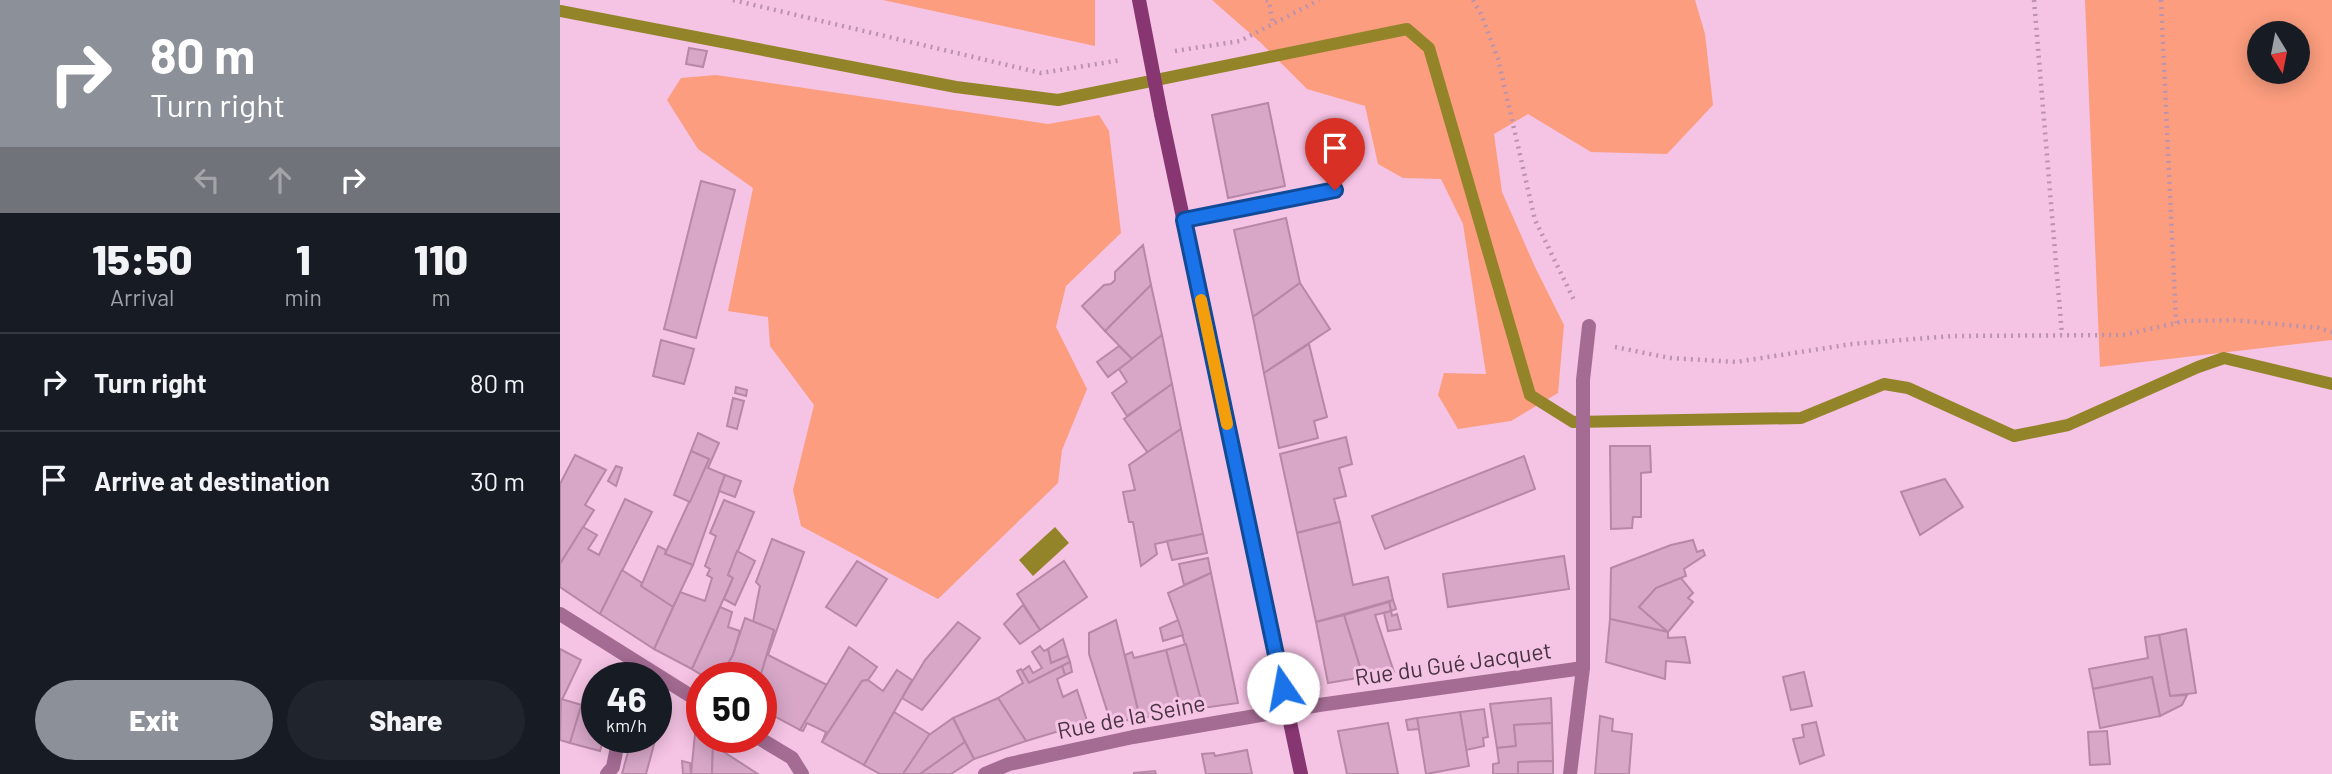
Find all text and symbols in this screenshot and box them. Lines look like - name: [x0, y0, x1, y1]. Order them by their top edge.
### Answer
- north arrow: [2247, 21, 2310, 84]
- map controls: [2247, 21, 2310, 84]
- text: 80 m: [150, 25, 255, 84]
- icon: right: [35, 28, 126, 119]
- text: Turn right: [150, 85, 285, 123]
- pin: [1305, 118, 1365, 190]
- icon: arrive: [1316, 129, 1354, 167]
- icon: left: [188, 161, 226, 199]
- icon: ahead: [261, 161, 299, 199]
- icon: right: [334, 161, 372, 199]
- text: 15:50: [92, 233, 193, 283]
- text: 1: [296, 233, 311, 283]
- text: 110: [414, 233, 468, 283]
- text: Arrival: [110, 283, 174, 311]
- text: min: [285, 283, 322, 311]
- text: m: [431, 283, 450, 311]
- icon: right: [35, 363, 73, 401]
- text: Turn right: [94, 367, 207, 398]
- text: 80 m: [470, 367, 525, 398]
- icon: arrive: [35, 461, 73, 499]
- text: Arrive at destination: [94, 465, 330, 496]
- text: 30 m: [470, 465, 525, 496]
- street label: Rue du Gué Jacquet: [1353, 635, 1553, 691]
- position arrow: [1246, 651, 1320, 725]
- speed limit sign: 50: [686, 662, 777, 753]
- text: 46: [607, 677, 646, 719]
- button: Exit: [35, 680, 273, 760]
- button: Share: [287, 680, 525, 760]
- street label: Rue de la Seine: [1055, 688, 1207, 744]
- text: km/h: [606, 714, 647, 736]

